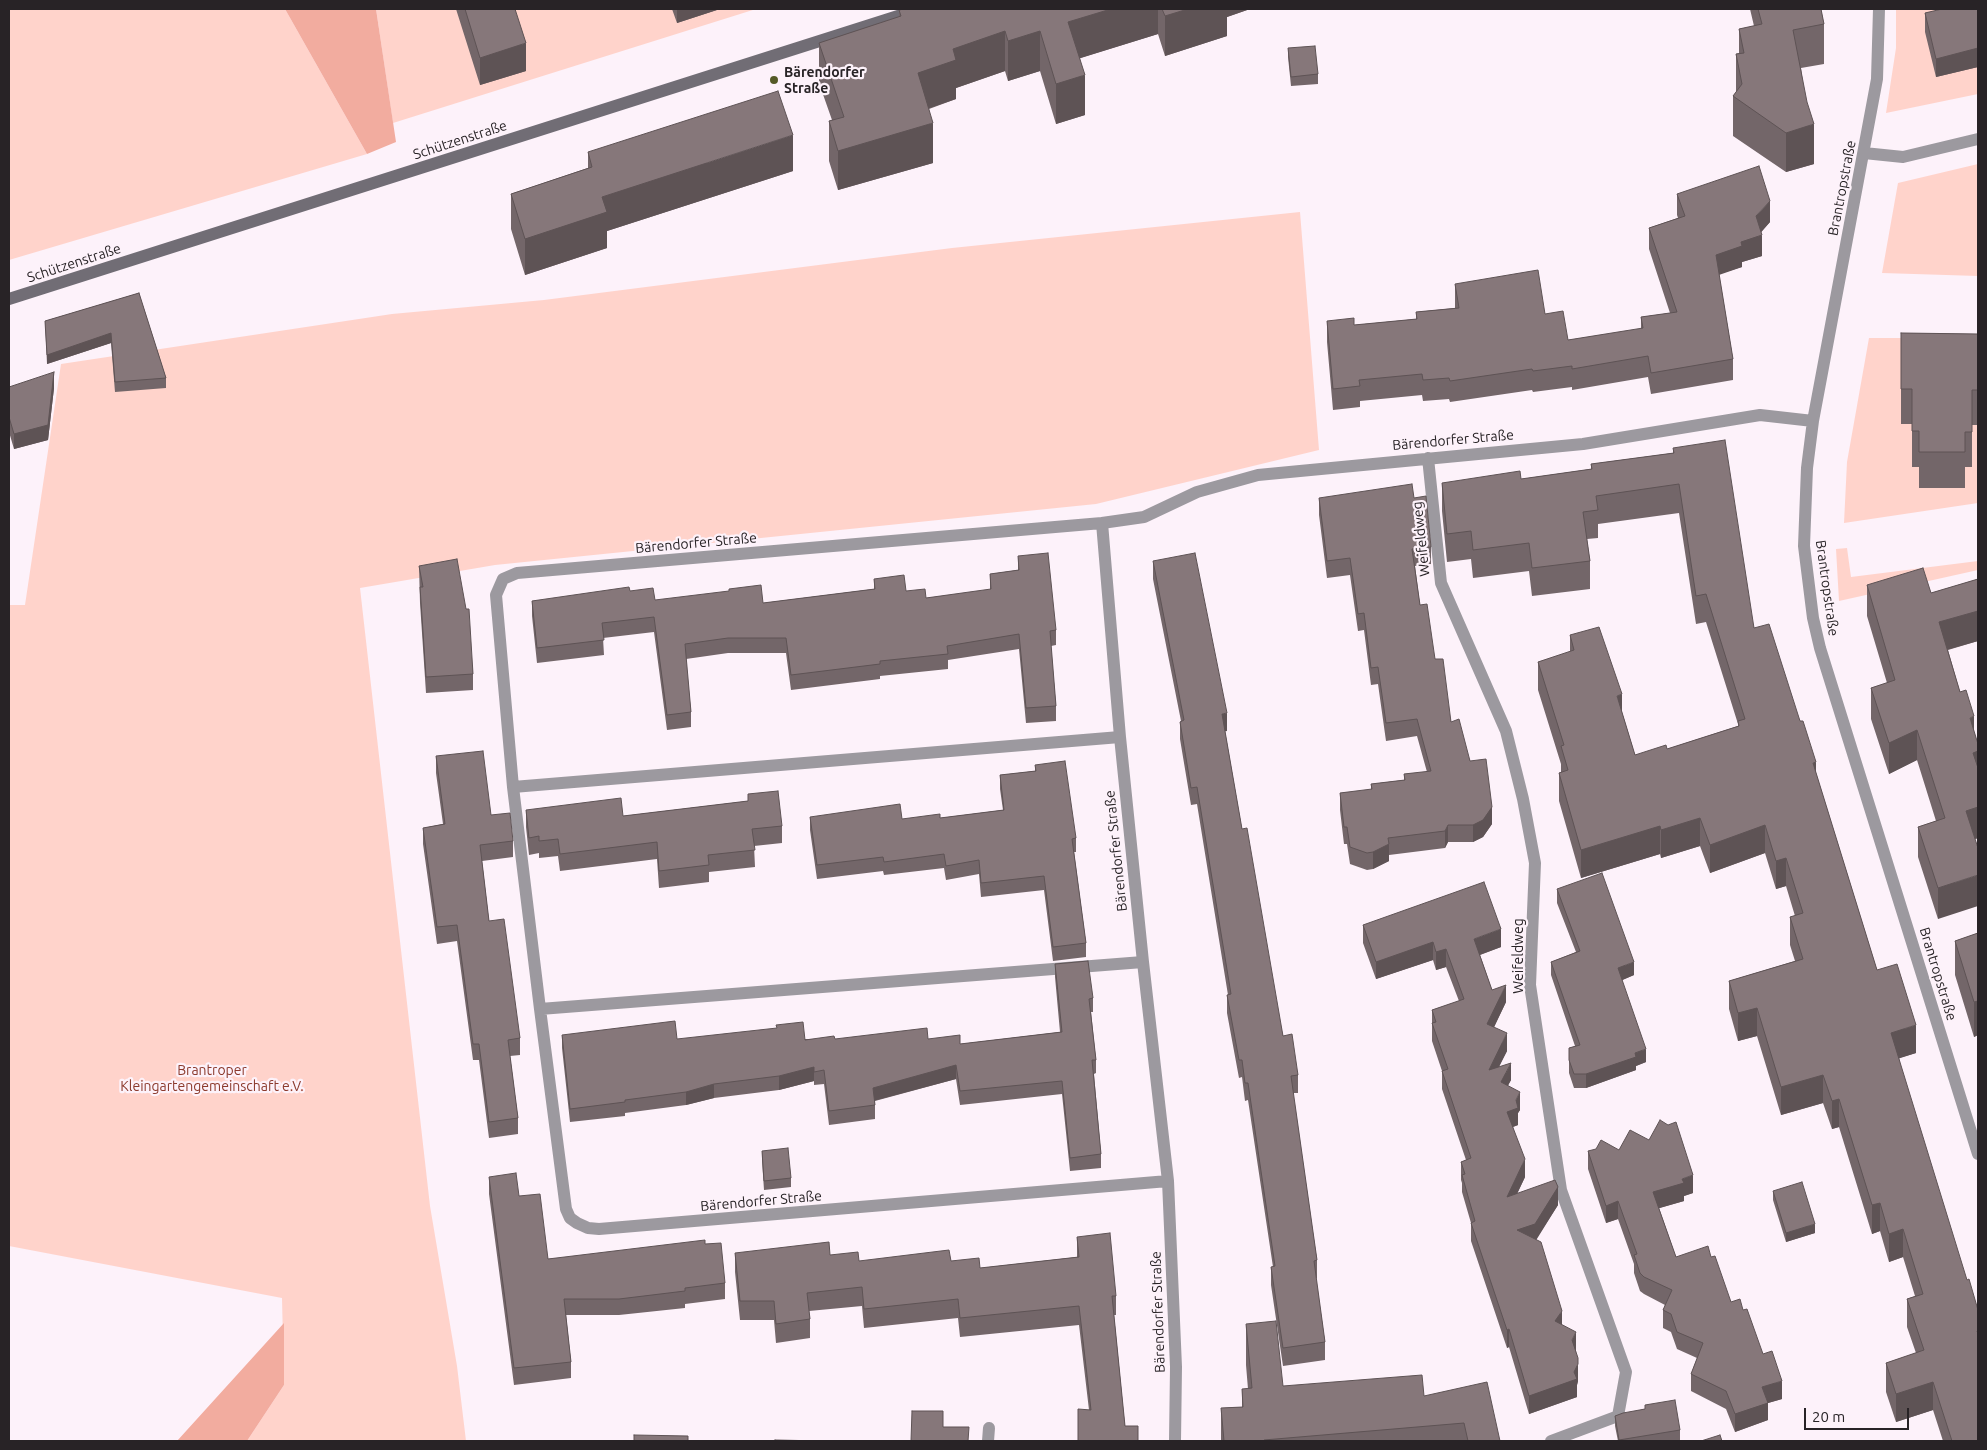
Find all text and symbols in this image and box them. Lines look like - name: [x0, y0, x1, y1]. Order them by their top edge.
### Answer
- place label: Bärendorfer Straße: [784, 64, 865, 96]
- marker: Bärendorfer Straße: [768, 74, 780, 86]
- street label: Schützenstraße: [411, 117, 509, 163]
- street label: Brantropstraße: [1825, 139, 1859, 237]
- street label: Schützenstraße: [25, 240, 123, 286]
- street label: Bärendorfer Straße: [1392, 426, 1514, 454]
- street label: Weifeldweg: [1409, 501, 1433, 577]
- street label: Bärendorfer Straße: [635, 529, 757, 557]
- street label: Brantropstraße: [1812, 539, 1842, 637]
- street label: Bärendorfer Straße: [1101, 790, 1131, 912]
- street label: Weifeldweg: [1510, 918, 1526, 994]
- street label: Brantropstraße: [1916, 925, 1960, 1023]
- park label: Brantroper Kleingartengemeinschaft e.V.: [120, 1062, 304, 1094]
- street label: Bärendorfer Straße: [700, 1187, 822, 1215]
- street label: Bärendorfer Straße: [1147, 1251, 1169, 1373]
- scale bar: [1807, 1398, 1912, 1430]
- text: 20 m: [1812, 1408, 1845, 1425]

